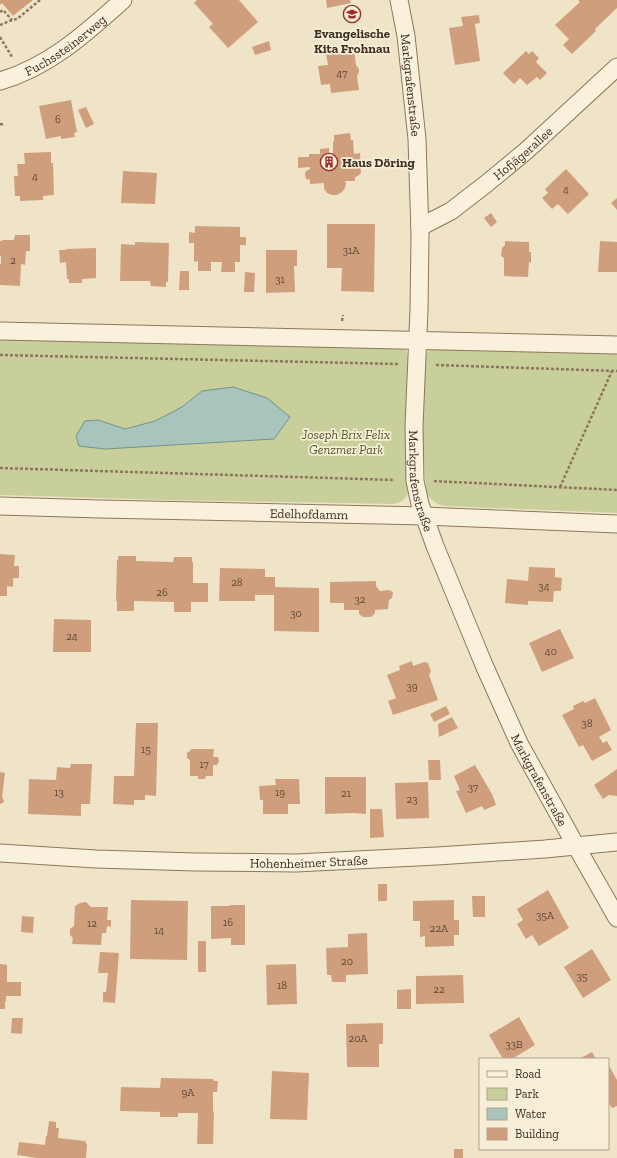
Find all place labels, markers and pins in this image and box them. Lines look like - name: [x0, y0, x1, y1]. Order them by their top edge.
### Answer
- school or university icon: Evangelische Kita Frohnau: [342, 4, 362, 24]
- place label: Evangelische Kita Frohnau: [314, 26, 391, 56]
- building icon: Haus Döring: [319, 152, 339, 172]
- place label: Haus Döring: [342, 155, 416, 170]

